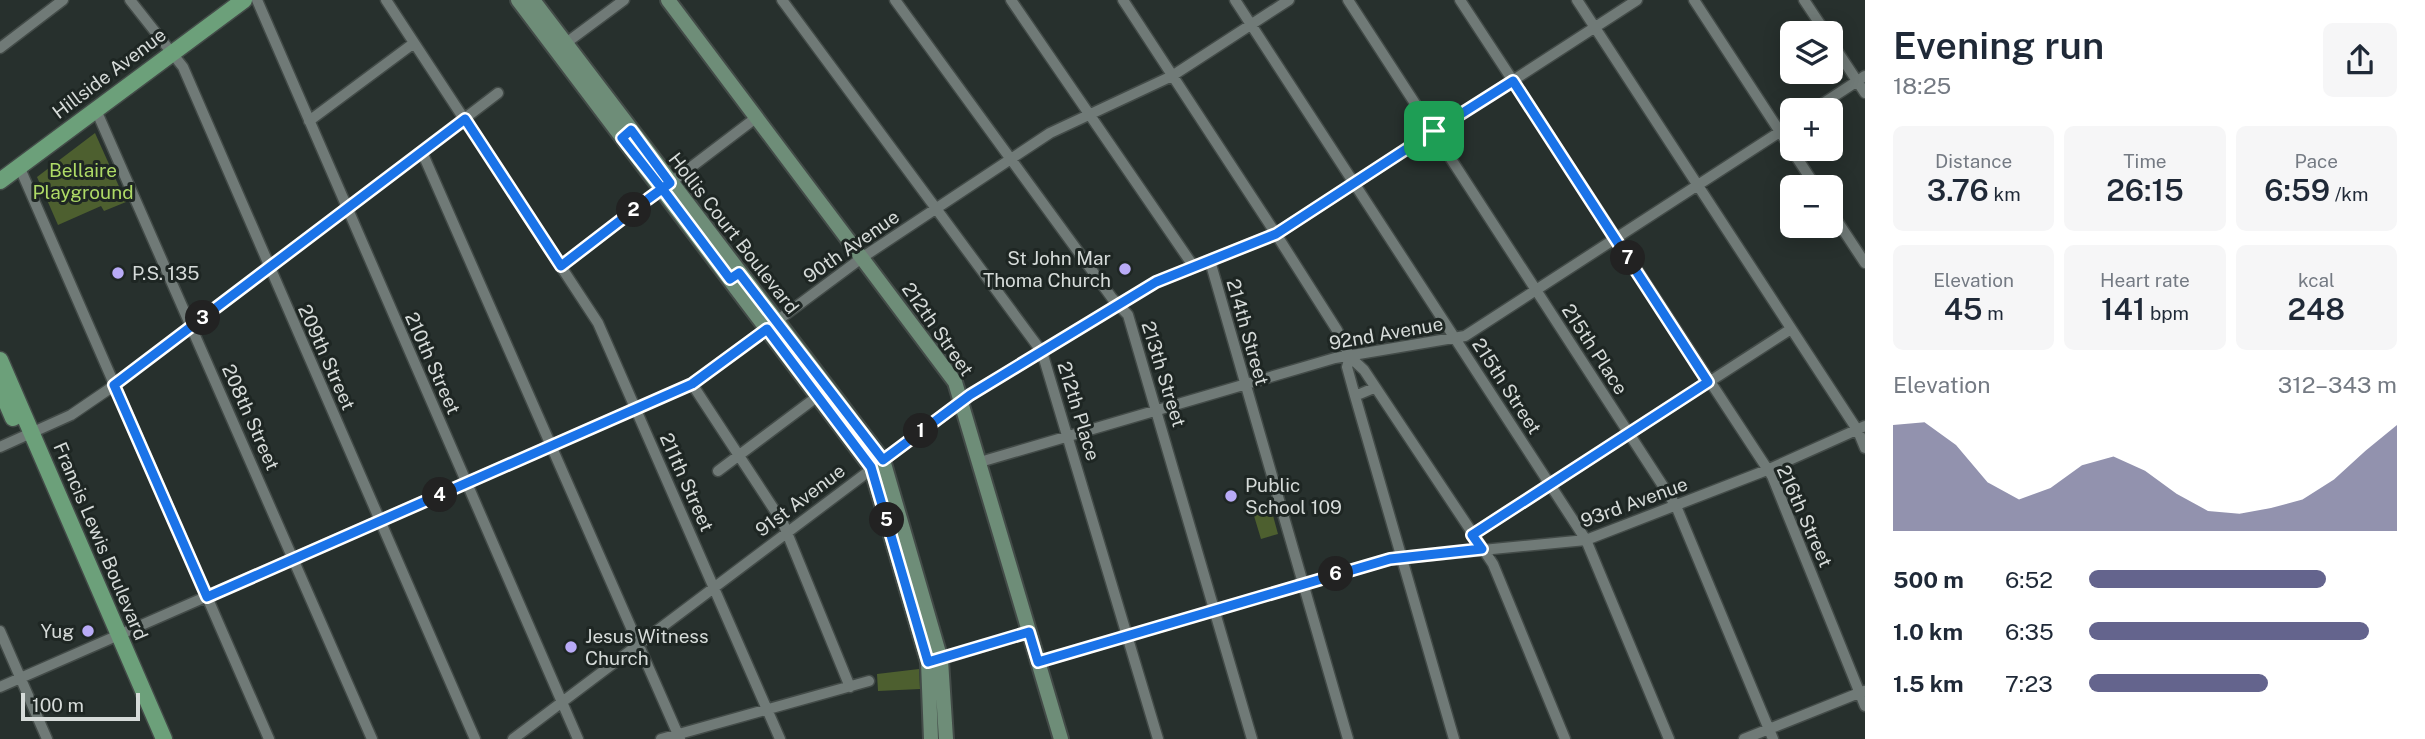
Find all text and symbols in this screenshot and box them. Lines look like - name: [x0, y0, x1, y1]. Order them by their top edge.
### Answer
- map controls: [1780, 21, 1843, 238]
- button: layers: [1780, 21, 1843, 84]
- street label: Hillside Avenue: [48, 23, 170, 123]
- text: Evening run: [1893, 23, 2104, 68]
- button: share: [2323, 23, 2397, 97]
- text: 18:25: [1893, 72, 1951, 99]
- button: +: [1780, 98, 1843, 161]
- pin: [1404, 101, 1464, 161]
- icon: arrive: [1415, 112, 1453, 150]
- street label: Hollis Court Boulevard: [664, 148, 804, 318]
- text: Distance: [1935, 150, 2012, 172]
- text: Time: [2123, 150, 2167, 172]
- text: Pace: [2295, 150, 2338, 172]
- park label: Bellaire Playground: [32, 159, 134, 203]
- text: 3.76: [1927, 172, 1989, 208]
- text: 26:15: [2106, 172, 2184, 208]
- text: 6:59: [2264, 172, 2330, 208]
- button: −: [1780, 175, 1843, 238]
- text: km: [1989, 183, 2021, 205]
- text: /km: [2330, 183, 2368, 205]
- pin: 2: [616, 192, 652, 228]
- text: 2: [627, 198, 640, 220]
- street label: 90th Avenue: [799, 205, 903, 287]
- pin: 7: [1610, 240, 1646, 276]
- text: 7: [1622, 246, 1633, 268]
- place label: St John Mar Thoma Church: [983, 247, 1111, 291]
- marker: St John Mar Thoma Church: [1117, 261, 1133, 277]
- place label: P.S. 135: [132, 262, 199, 284]
- marker: P.S. 135: [110, 265, 126, 281]
- text: Elevation: [1933, 269, 2014, 291]
- text: Heart rate: [2100, 269, 2190, 291]
- text: kcal: [2298, 269, 2335, 291]
- street label: 214th Street: [1222, 276, 1274, 388]
- street label: 212th Street: [898, 278, 978, 380]
- text: 45: [1944, 291, 1983, 327]
- text: 141: [2101, 291, 2145, 327]
- text: 248: [2287, 291, 2345, 327]
- pin: 3: [186, 300, 220, 336]
- street label: 215th Place: [1558, 300, 1632, 398]
- street label: 209th Street: [294, 301, 360, 413]
- text: m: [1983, 302, 2004, 324]
- text: bpm: [2145, 302, 2189, 324]
- text: 3: [196, 306, 209, 328]
- street label: 210th Street: [401, 309, 465, 417]
- street label: 92nd Avenue: [1327, 312, 1445, 354]
- street label: 213th Street: [1137, 318, 1191, 430]
- street label: 215th Street: [1468, 334, 1546, 438]
- street label: 212th Place: [1053, 359, 1105, 463]
- street label: 208th Street: [218, 361, 284, 473]
- text: Elevation: [1893, 371, 1991, 398]
- text: 312–343 m: [2278, 371, 2397, 398]
- pin: 1: [904, 414, 939, 448]
- text: 1: [916, 419, 925, 441]
- street label: 211th Street: [656, 429, 718, 535]
- street label: Francis Lewis Boulevard: [49, 439, 153, 643]
- street label: 91st Avenue: [751, 459, 849, 541]
- street label: 216th Street: [1773, 462, 1837, 570]
- street label: 93rd Avenue: [1578, 472, 1690, 532]
- place label: Public School 109: [1245, 474, 1342, 518]
- pin: 4: [422, 477, 458, 512]
- text: 4: [433, 483, 446, 505]
- marker: Public School 109: [1223, 488, 1239, 504]
- pin: 5: [870, 503, 904, 538]
- text: 5: [880, 508, 893, 530]
- pin: 6: [1318, 556, 1354, 592]
- text: 6: [1329, 562, 1342, 584]
- text: 500 m: [1893, 566, 1964, 593]
- text: 6:52: [2005, 566, 2053, 593]
- text: 1.0 km: [1893, 618, 1963, 645]
- text: 6:35: [2005, 618, 2054, 645]
- place label: Yug: [41, 620, 74, 642]
- marker: Yug: [80, 623, 96, 639]
- place label: Jesus Witness Church: [585, 625, 709, 669]
- marker: Jesus Witness Church: [563, 639, 579, 655]
- text: 1.5 km: [1893, 670, 1964, 697]
- text: 7:23: [2005, 670, 2053, 697]
- scale bar: [21, 690, 140, 722]
- text: 100 m: [32, 694, 84, 716]

